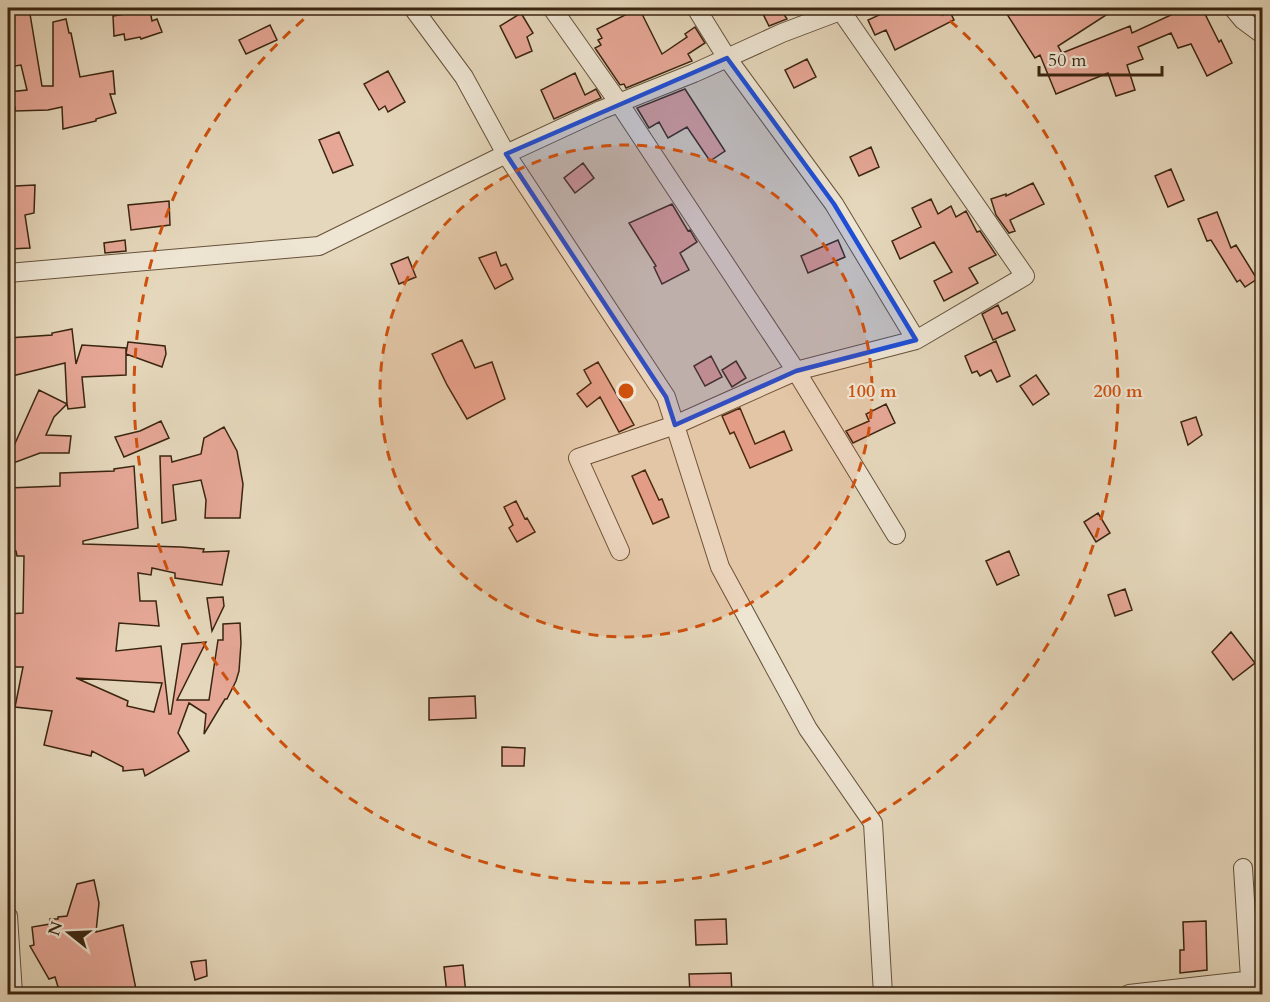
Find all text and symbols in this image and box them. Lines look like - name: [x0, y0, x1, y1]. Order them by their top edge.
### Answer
- scale bar: [1039, 39, 1162, 77]
- text: 50 m: [1048, 48, 1087, 73]
- text: 100 m: [847, 379, 897, 404]
- text: 200 m: [1093, 379, 1143, 404]
- centre of rings: [616, 381, 636, 401]
- north arrow: [39, 903, 99, 963]
- text: N: [43, 919, 68, 939]

